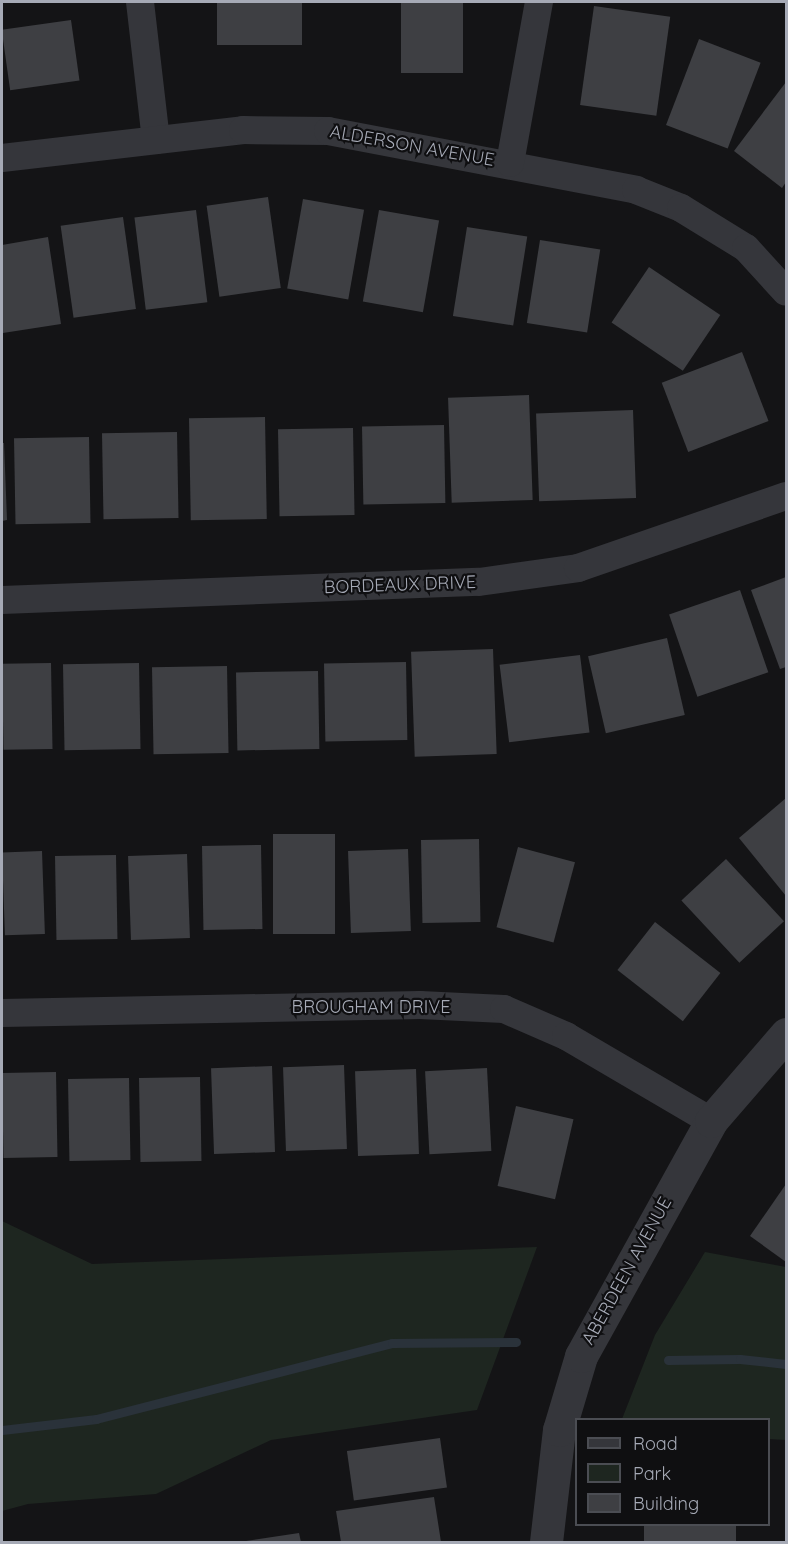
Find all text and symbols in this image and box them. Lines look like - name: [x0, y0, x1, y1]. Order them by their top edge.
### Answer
- street label: ALDERSON AVENUE: [328, 121, 496, 171]
- street label: BORDEAUX DRIVE: [323, 572, 477, 598]
- street label: BROUGHAM DRIVE: [292, 996, 450, 1018]
- street label: ABERDEEN AVENUE: [577, 1193, 677, 1349]
- legend: [575, 1418, 770, 1526]
- text: Road: [633, 1432, 678, 1455]
- text: Park: [633, 1462, 671, 1485]
- text: Building: [633, 1492, 699, 1515]

